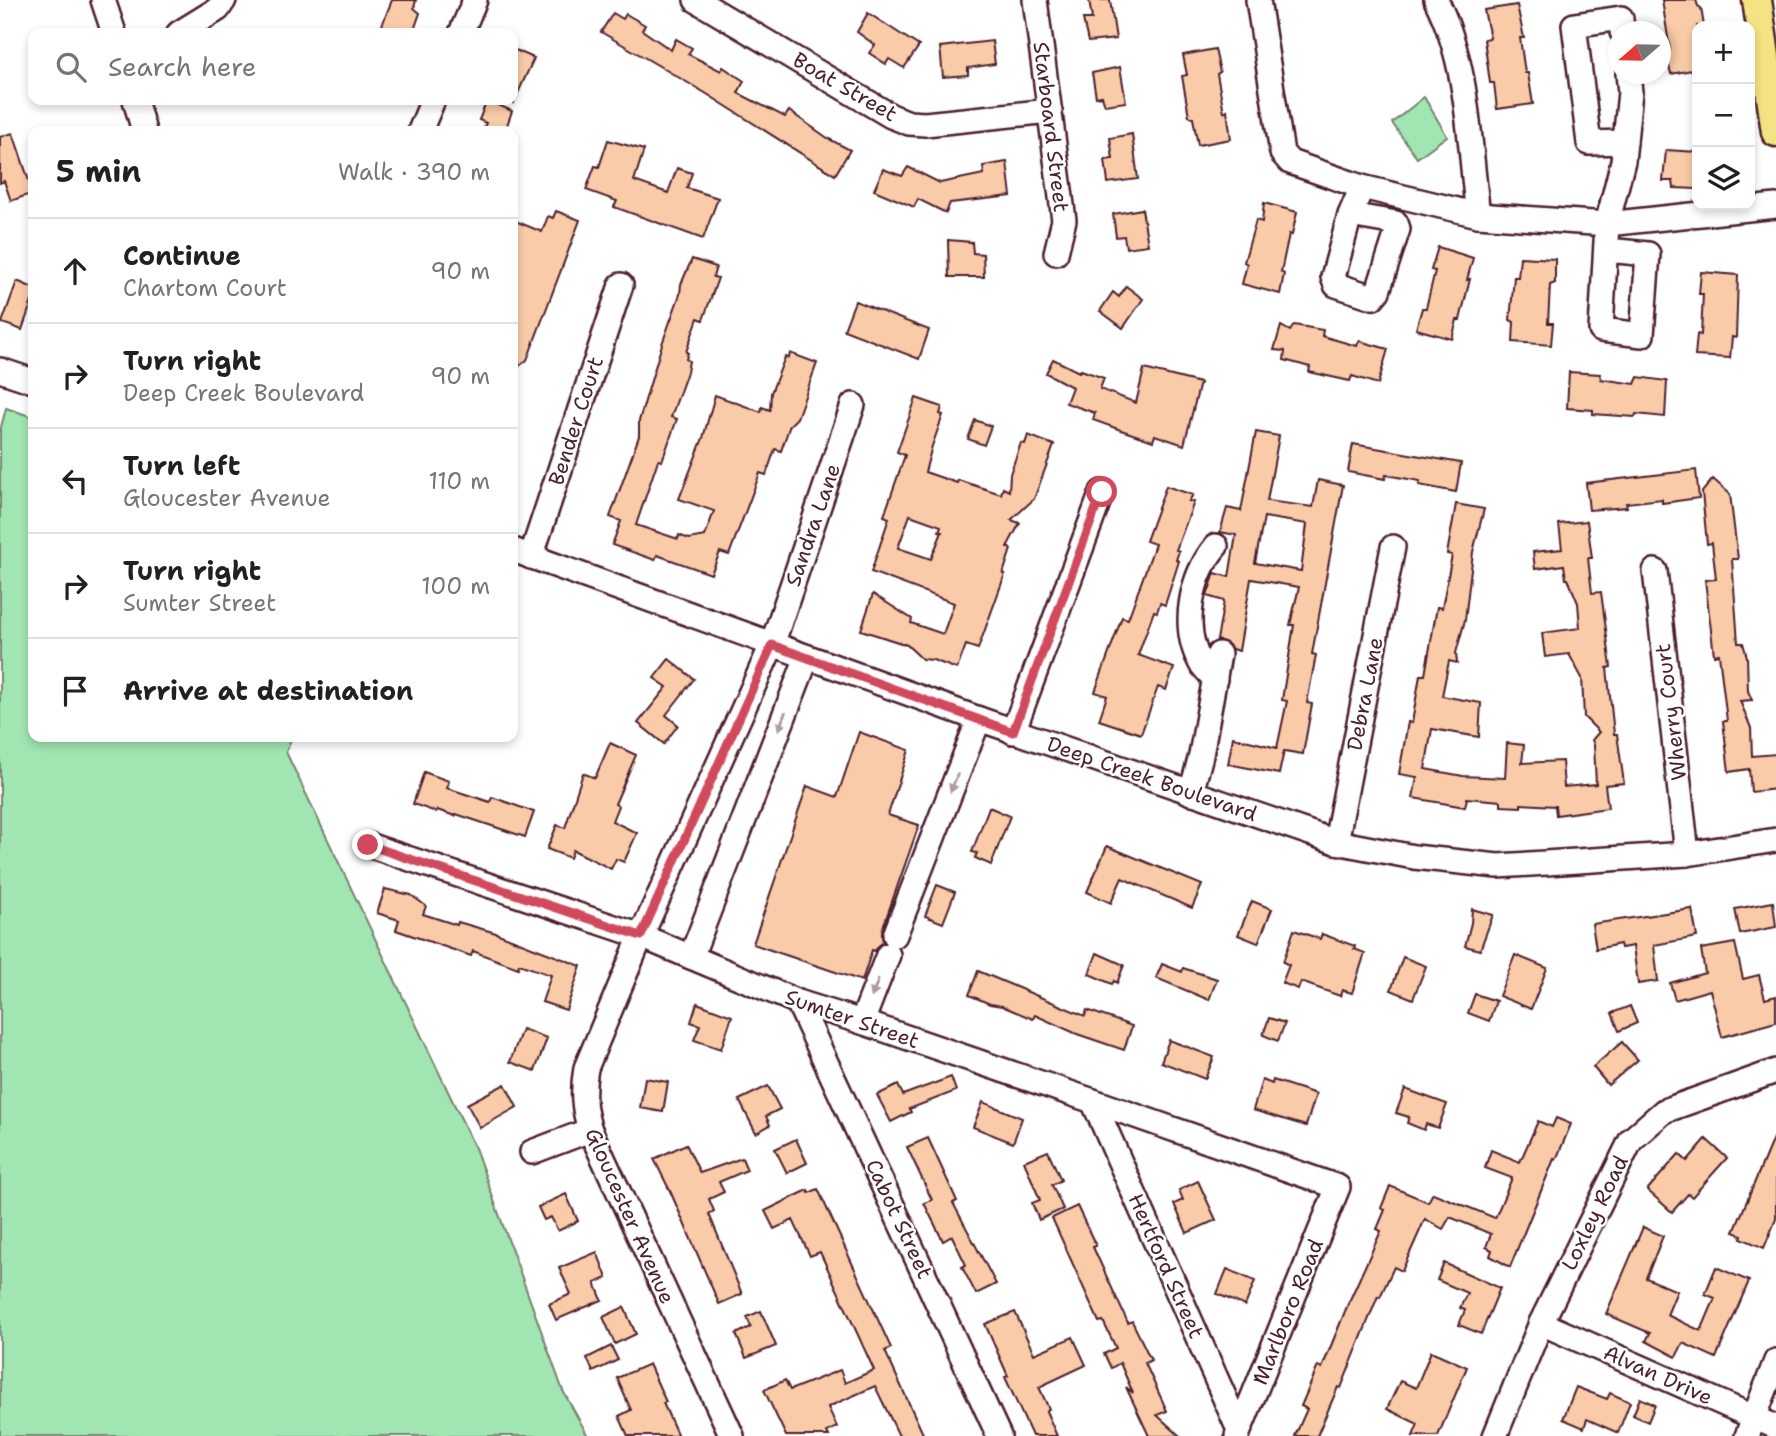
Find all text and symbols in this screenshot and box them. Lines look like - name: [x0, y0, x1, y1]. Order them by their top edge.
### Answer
- north arrow: [1608, 21, 1671, 84]
- map controls: [1692, 21, 1755, 210]
- button: +: [1692, 21, 1755, 84]
- search box: [28, 28, 518, 105]
- street label: Starboard Street: [1027, 40, 1075, 214]
- street label: Boat Street: [788, 46, 902, 128]
- icon: search: [52, 48, 90, 86]
- text: Search here: [108, 49, 257, 84]
- button: −: [1692, 84, 1755, 147]
- button: layers: [1692, 147, 1755, 210]
- text: 5 min: [56, 151, 141, 192]
- text: Walk · 390 m: [338, 157, 490, 187]
- text: Continue: [123, 238, 241, 273]
- icon: ahead: [56, 252, 94, 290]
- text: 90 m: [430, 256, 490, 286]
- text: Chartom Court: [123, 273, 287, 303]
- text: Turn right: [123, 343, 261, 378]
- street label: Bender Court: [542, 353, 610, 489]
- icon: right: [56, 357, 94, 395]
- text: 90 m: [430, 361, 490, 391]
- text: Deep Creek Boulevard: [123, 378, 364, 408]
- text: Turn left: [123, 448, 240, 483]
- street label: Sandra Lane: [779, 460, 847, 590]
- icon: left: [56, 462, 94, 500]
- text: 110 m: [428, 466, 490, 496]
- route start: [1086, 476, 1117, 507]
- text: Gloucester Avenue: [123, 483, 331, 513]
- text: Turn right: [123, 553, 261, 588]
- icon: right: [56, 567, 94, 605]
- text: 100 m: [421, 571, 490, 601]
- text: Sumter Street: [123, 588, 276, 618]
- street label: Debra Lane: [1340, 635, 1390, 753]
- street label: Wherry Court: [1649, 642, 1693, 782]
- icon: arrive: [56, 672, 94, 710]
- text: Arrive at destination: [123, 673, 413, 708]
- one-way arrow: [777, 711, 788, 732]
- street label: Deep Creek Boulevard: [1043, 730, 1261, 828]
- one-way arrow: [949, 773, 960, 794]
- route end: [352, 829, 383, 860]
- one-way arrow: [869, 978, 880, 999]
- street label: Sumter Street: [781, 983, 923, 1055]
- street label: Gloucester Avenue: [579, 1124, 681, 1308]
- street label: Loxley Road: [1555, 1151, 1635, 1275]
- street label: Cabot Street: [859, 1155, 939, 1283]
- street label: Hertford Street: [1122, 1189, 1210, 1343]
- street label: Marlboro Road: [1246, 1235, 1330, 1389]
- street label: Alvan Drive: [1599, 1339, 1717, 1411]

